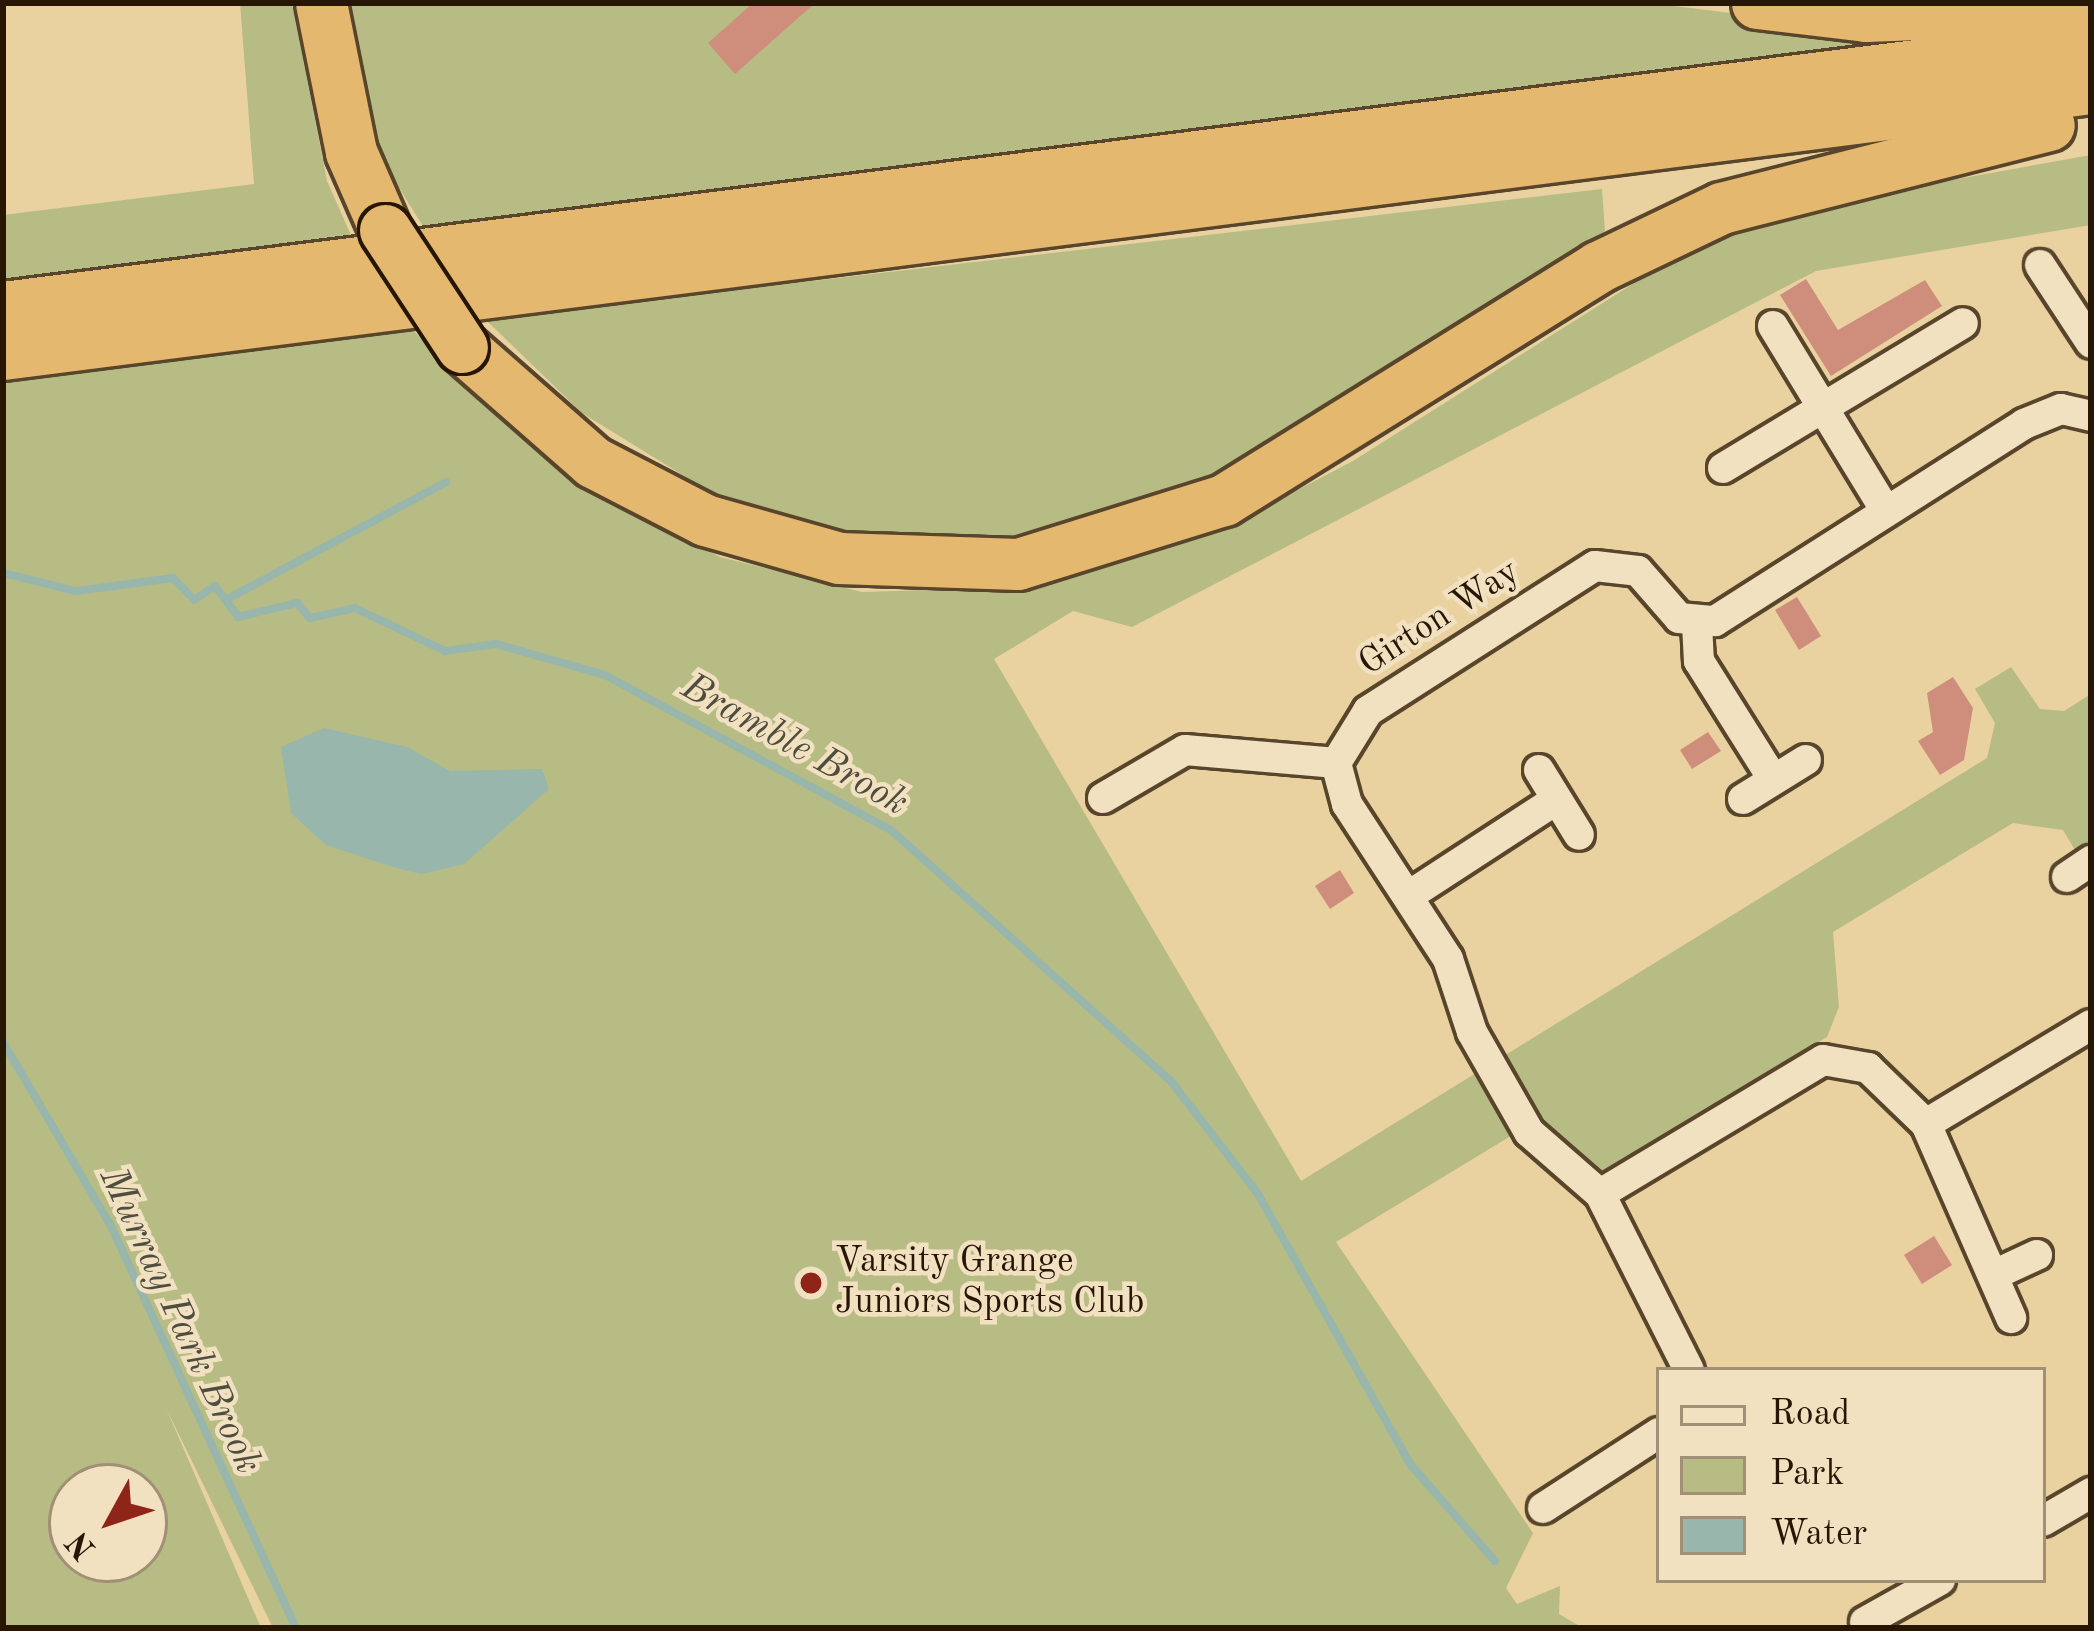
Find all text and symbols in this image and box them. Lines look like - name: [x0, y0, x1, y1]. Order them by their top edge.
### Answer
- street label: Girton Way: [1352, 551, 1528, 687]
- water label: Bramble Brook: [673, 665, 915, 827]
- water label: Murray Park Brook: [87, 1160, 271, 1482]
- place label: Varsity Grange Juniors Sports Club: [835, 1240, 1145, 1325]
- marker: Varsity Grange Juniors Sports Club: [798, 1270, 824, 1296]
- legend: [1656, 1367, 2046, 1583]
- text: Road: [1770, 1397, 1850, 1433]
- text: Park: [1770, 1457, 1844, 1493]
- north arrow: [48, 1463, 168, 1583]
- text: Water: [1770, 1517, 1867, 1553]
- text: N: [62, 1524, 103, 1565]

